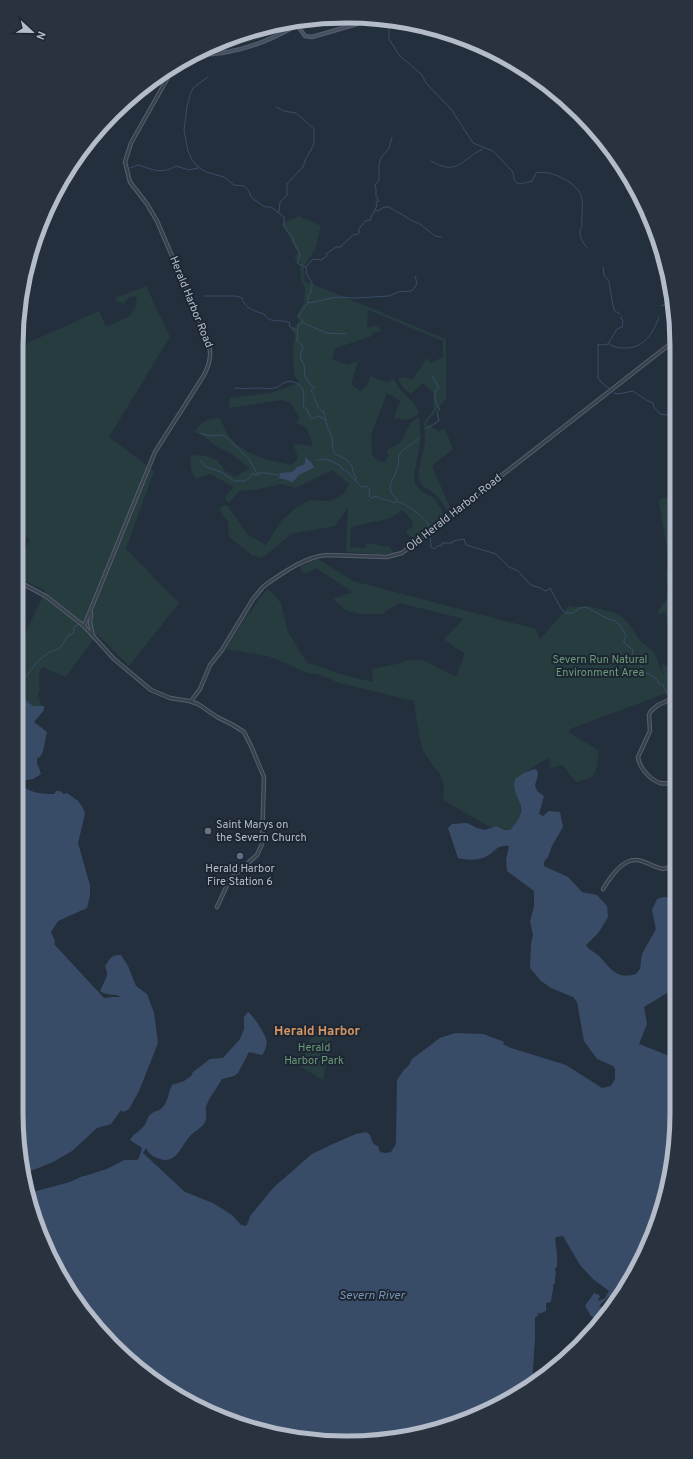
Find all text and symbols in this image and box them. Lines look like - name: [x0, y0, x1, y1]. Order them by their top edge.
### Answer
- north arrow: [12, 12, 52, 52]
- text: N: [32, 29, 48, 42]
- street label: Herald Harbor Road: [166, 254, 216, 350]
- street label: Old Herald Harbor Road: [404, 471, 504, 555]
- park label: Severn Run Natural Environment Area: [553, 653, 647, 680]
- place label: Saint Marys on the Severn Church: [216, 818, 307, 845]
- marker: Saint Marys on the Severn Church: [203, 826, 213, 836]
- marker: Herald Harbor Fire Station 6: [235, 851, 245, 861]
- place label: Herald Harbor Fire Station 6: [205, 862, 275, 889]
- district label: Herald Harbor: [274, 1024, 361, 1040]
- park label: Herald Harbor Park: [284, 1041, 344, 1068]
- water label: Severn River: [339, 1288, 406, 1304]

